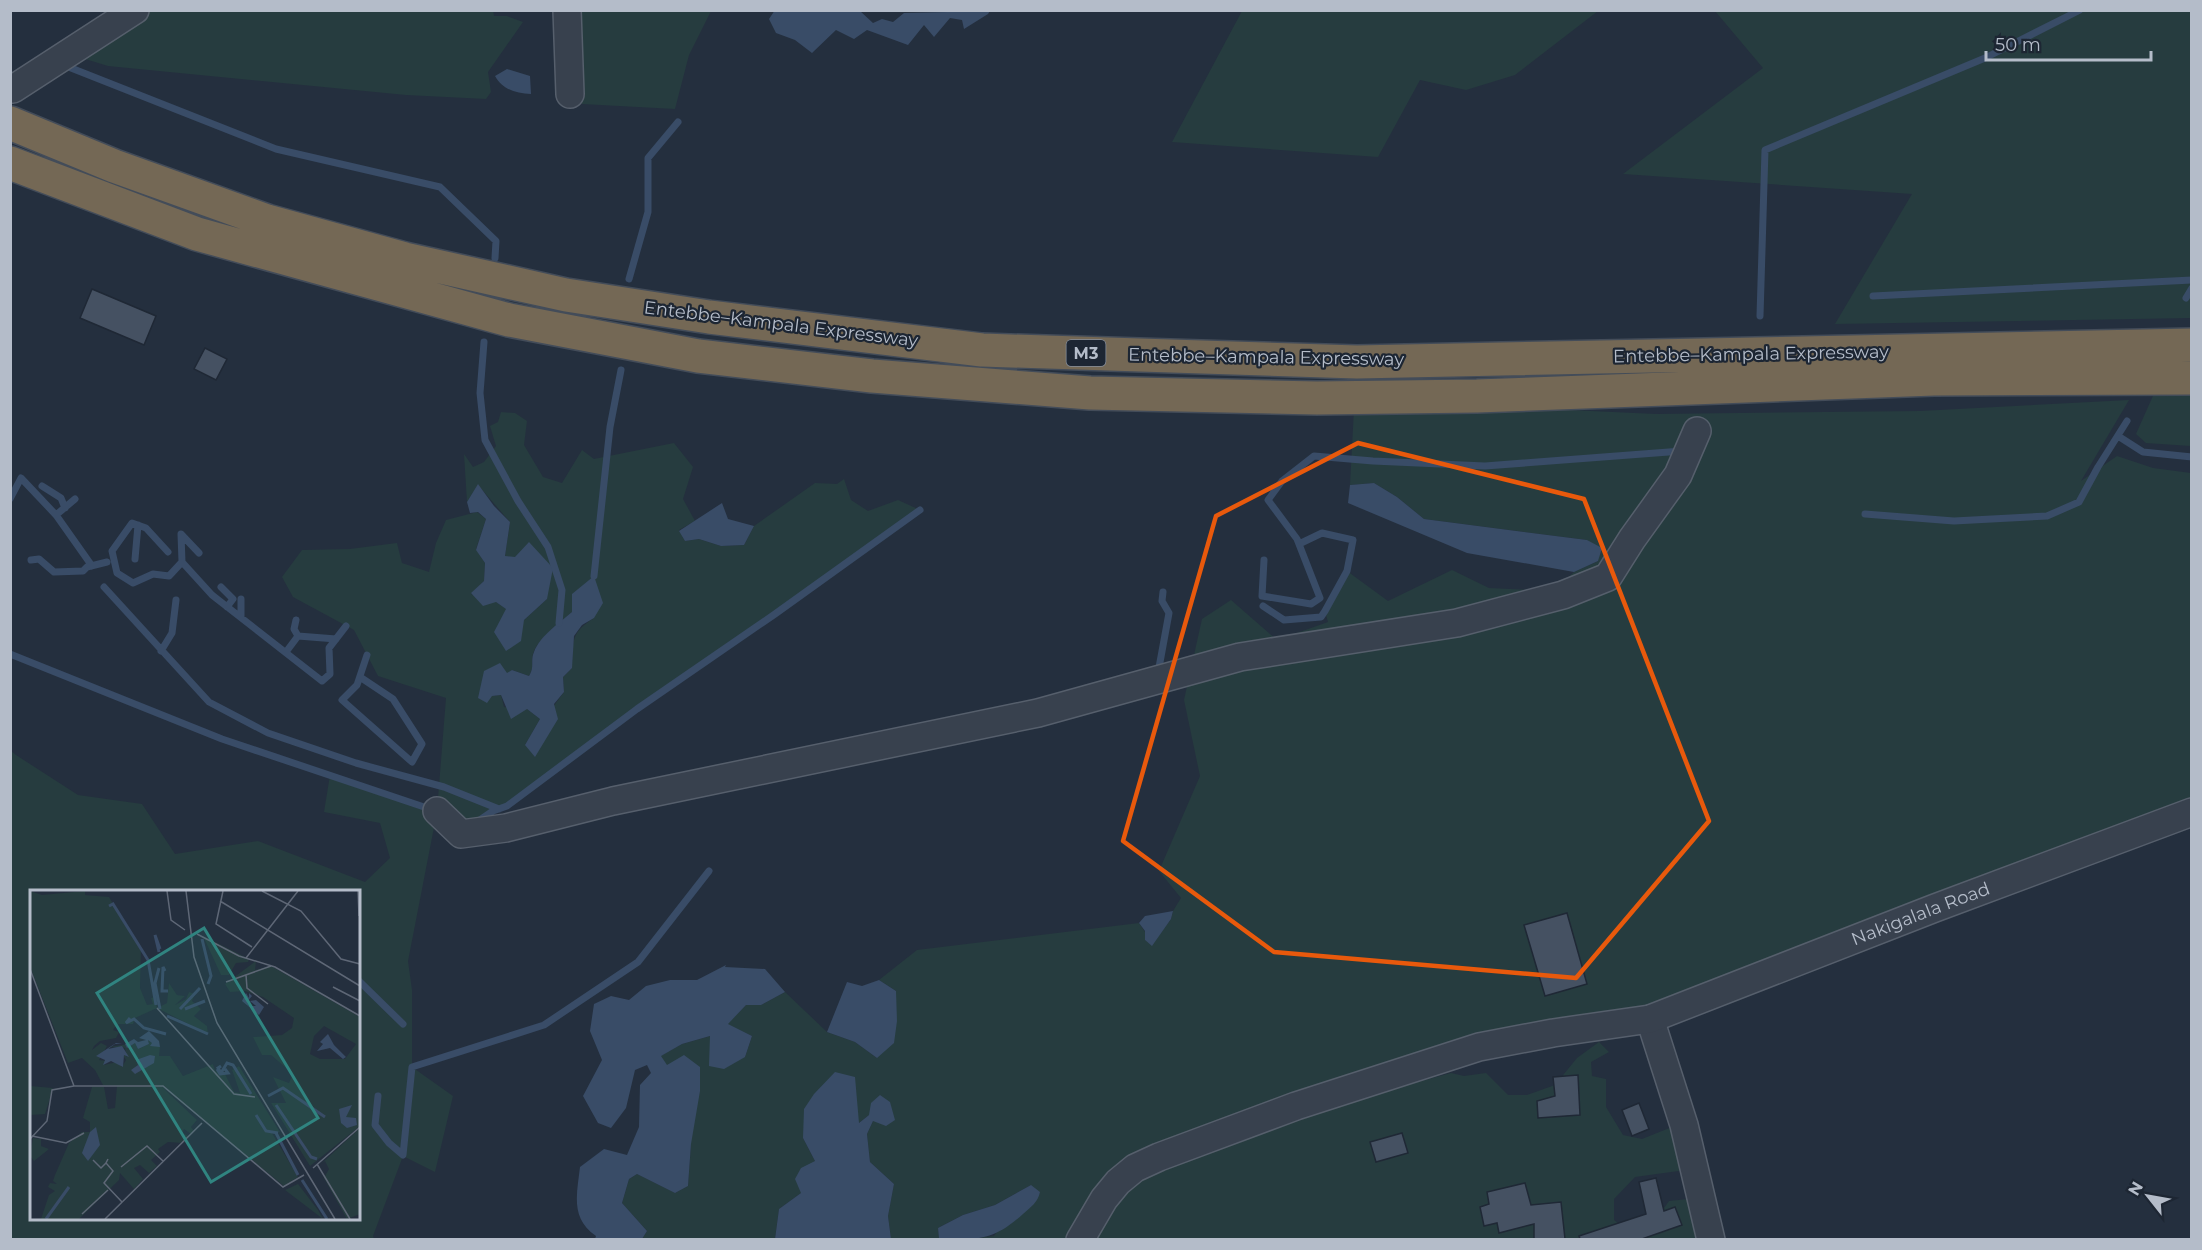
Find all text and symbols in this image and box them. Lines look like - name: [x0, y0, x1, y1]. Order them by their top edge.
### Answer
- scale bar: [1986, 24, 2151, 62]
- text: 50 m: [1995, 34, 2041, 56]
- street label: Entebbe–Kampala Expressway: [643, 296, 920, 352]
- road number: M3: [1066, 340, 1106, 366]
- street label: Entebbe–Kampala Expressway: [1613, 341, 1889, 367]
- street label: Entebbe–Kampala Expressway: [1128, 344, 1404, 370]
- street label: Nakigalala Road: [1848, 878, 1993, 951]
- inset map: [30, 890, 360, 1220]
- north arrow: [2118, 1166, 2178, 1226]
- text: N: [2124, 1178, 2147, 1199]

